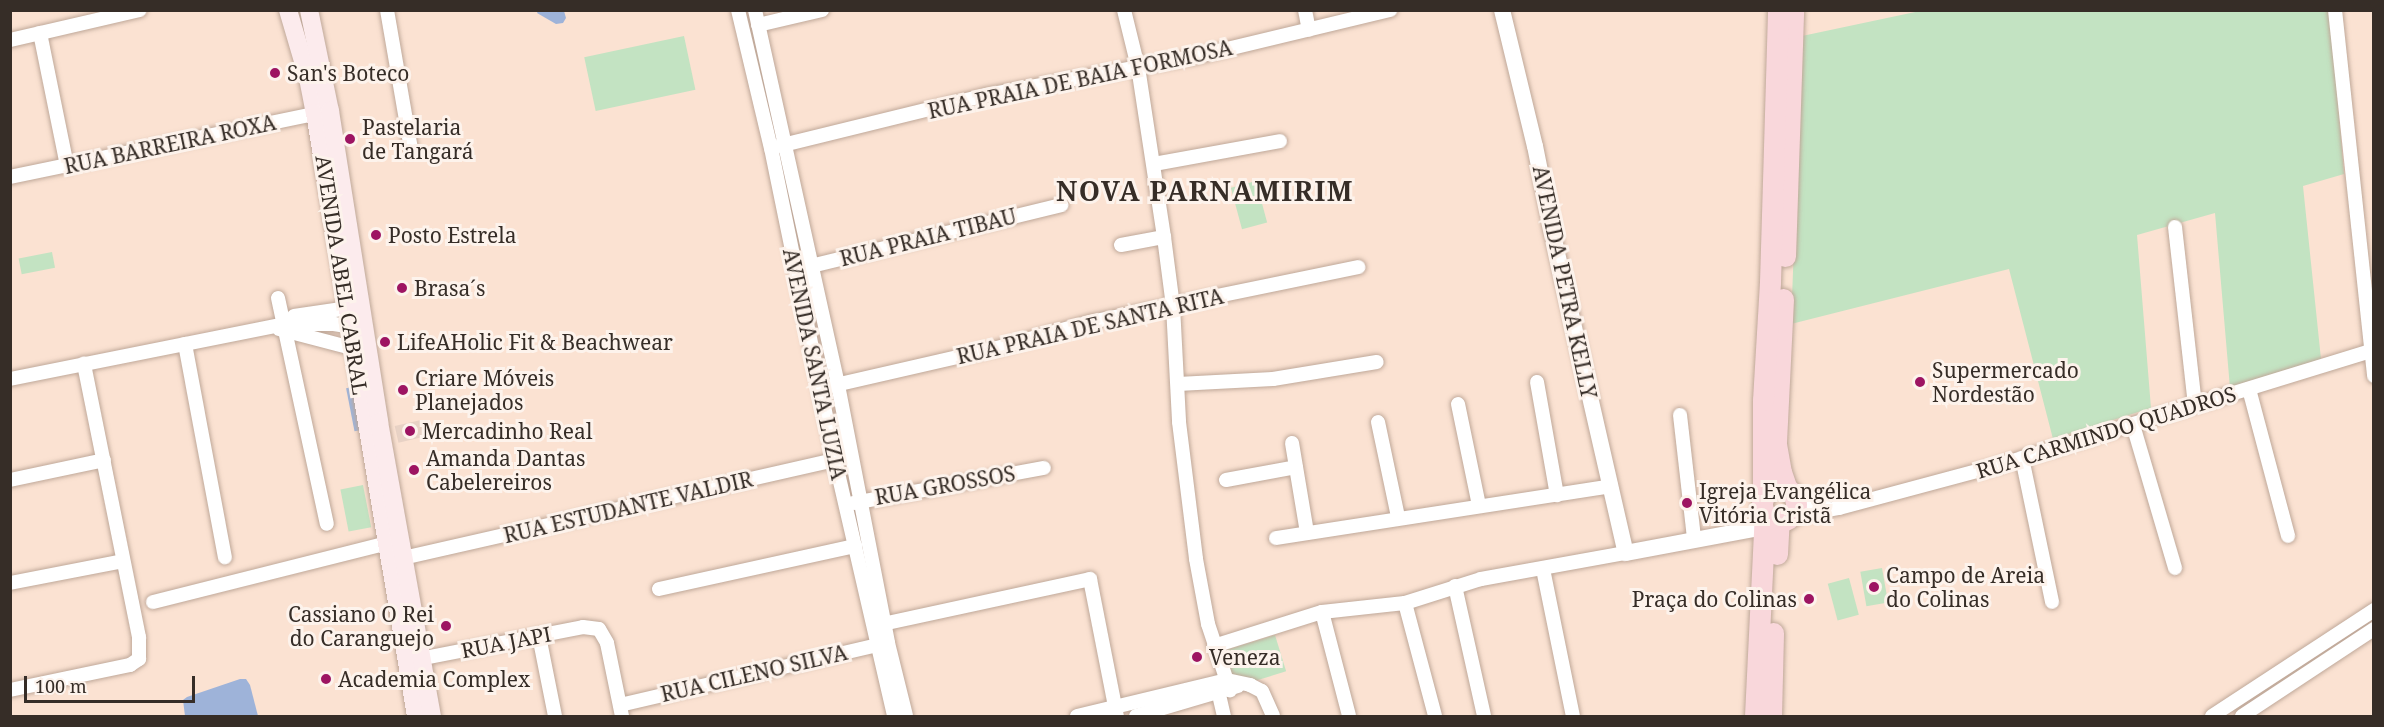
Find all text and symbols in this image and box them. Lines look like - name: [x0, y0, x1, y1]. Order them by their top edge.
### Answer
- street label: RUA PRAIA DE BAIA FORMOSA: [926, 34, 1234, 124]
- place label: San's Boteco: [287, 60, 409, 86]
- marker: San's Boteco: [268, 66, 282, 80]
- street label: RUA BARREIRA ROXA: [62, 109, 278, 179]
- place label: Pastelaria de Tangará: [362, 114, 474, 164]
- marker: Pastelaria de Tangará: [343, 132, 357, 146]
- street label: AVENIDA ABEL CABRAL: [311, 153, 373, 397]
- street label: AVENIDA PETRA KELLY: [1528, 163, 1602, 401]
- district label: NOVA PARNAMIRIM: [1056, 175, 1354, 207]
- street label: RUA PRAIA TIBAU: [837, 203, 1019, 271]
- place label: Posto Estrela: [388, 222, 517, 248]
- marker: Posto Estrela: [369, 228, 383, 242]
- street label: AVENIDA SANTA LUZIA: [778, 246, 852, 482]
- place label: Brasa´s: [414, 275, 486, 301]
- marker: Brasa´s: [395, 281, 409, 295]
- street label: RUA PRAIA DE SANTA RITA: [954, 283, 1226, 369]
- place label: LifeAHolic Fit & Beachwear: [397, 329, 673, 355]
- marker: LifeAHolic Fit & Beachwear: [378, 335, 392, 349]
- place label: Supermercado Nordestão: [1932, 357, 2079, 407]
- place label: Criare Móveis Planejados: [415, 365, 554, 415]
- marker: Supermercado Nordestão: [1913, 375, 1927, 389]
- street label: RUA CARMINDO QUADROS: [1973, 380, 2239, 484]
- marker: Criare Móveis Planejados: [396, 383, 410, 397]
- place label: Mercadinho Real: [422, 418, 592, 444]
- marker: Mercadinho Real: [403, 424, 417, 438]
- place label: Amanda Dantas Cabelereiros: [426, 445, 586, 495]
- street label: RUA GROSSOS: [873, 460, 1017, 510]
- marker: Amanda Dantas Cabelereiros: [407, 463, 421, 477]
- street label: RUA ESTUDANTE VALDIR: [501, 466, 755, 548]
- place label: Igreja Evangélica Vitória Cristã: [1699, 478, 1871, 528]
- marker: Igreja Evangélica Vitória Cristã: [1680, 496, 1694, 510]
- place label: Campo de Areia do Colinas: [1886, 562, 2045, 612]
- marker: Campo de Areia do Colinas: [1867, 580, 1881, 594]
- place label: Praça do Colinas: [1632, 586, 1797, 612]
- marker: Praça do Colinas: [1802, 592, 1816, 606]
- place label: Cassiano O Rei do Caranguejo: [288, 601, 434, 651]
- marker: Cassiano O Rei do Caranguejo: [439, 619, 453, 633]
- street label: RUA JAPI: [459, 621, 553, 663]
- street label: RUA CILENO SILVA: [658, 639, 850, 707]
- place label: Veneza: [1209, 644, 1280, 670]
- marker: Veneza: [1190, 650, 1204, 664]
- scale bar: [27, 664, 198, 702]
- place label: Academia Complex: [338, 666, 530, 692]
- marker: Academia Complex: [319, 672, 333, 686]
- text: 100 m: [35, 674, 87, 698]

